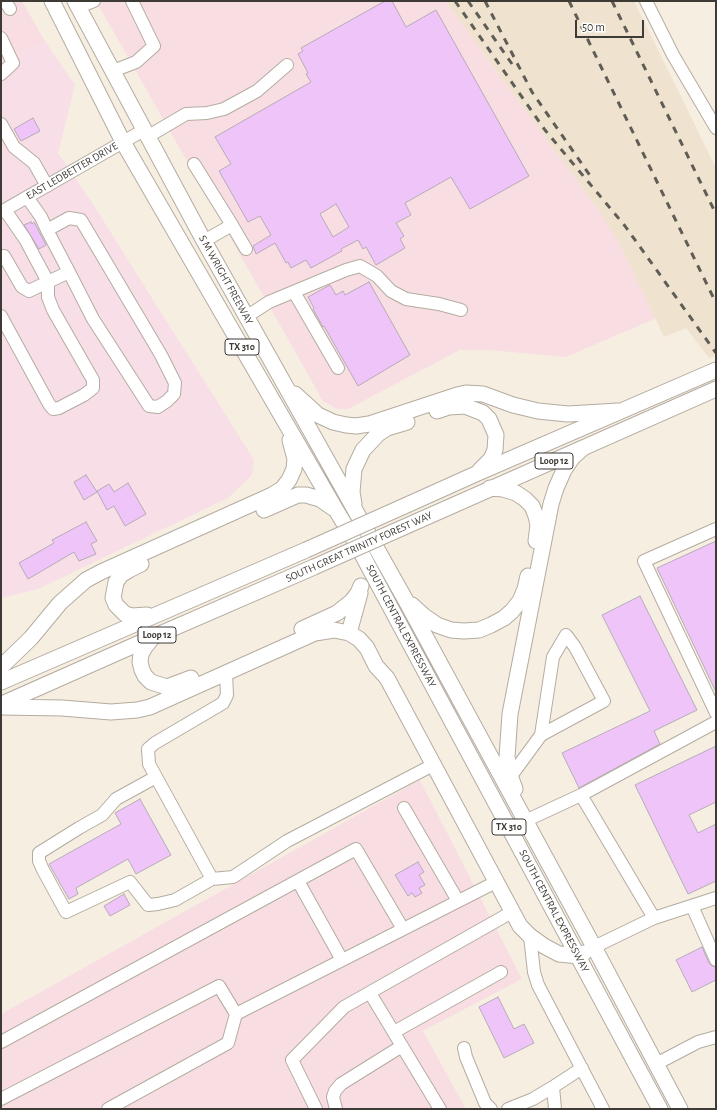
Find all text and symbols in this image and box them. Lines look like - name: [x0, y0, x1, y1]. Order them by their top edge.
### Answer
- scale bar: [577, 12, 646, 38]
- text: 50 m: [582, 21, 605, 33]
- street label: EAST LEDBETTER DRIVE: [24, 139, 120, 203]
- street label: S M WRIGHT FREEWAY: [196, 233, 256, 327]
- road number: TX 310: [225, 339, 259, 355]
- road number: Loop 12: [535, 453, 573, 469]
- street label: SOUTH GREAT TRINITY FOREST WAY: [284, 509, 434, 585]
- street label: SOUTH CENTRAL EXPRESSWAY: [363, 562, 439, 690]
- road number: Loop 12: [138, 627, 176, 643]
- road number: TX 310: [492, 819, 526, 835]
- street label: SOUTH CENTRAL EXPRESSWAY: [516, 847, 592, 975]

